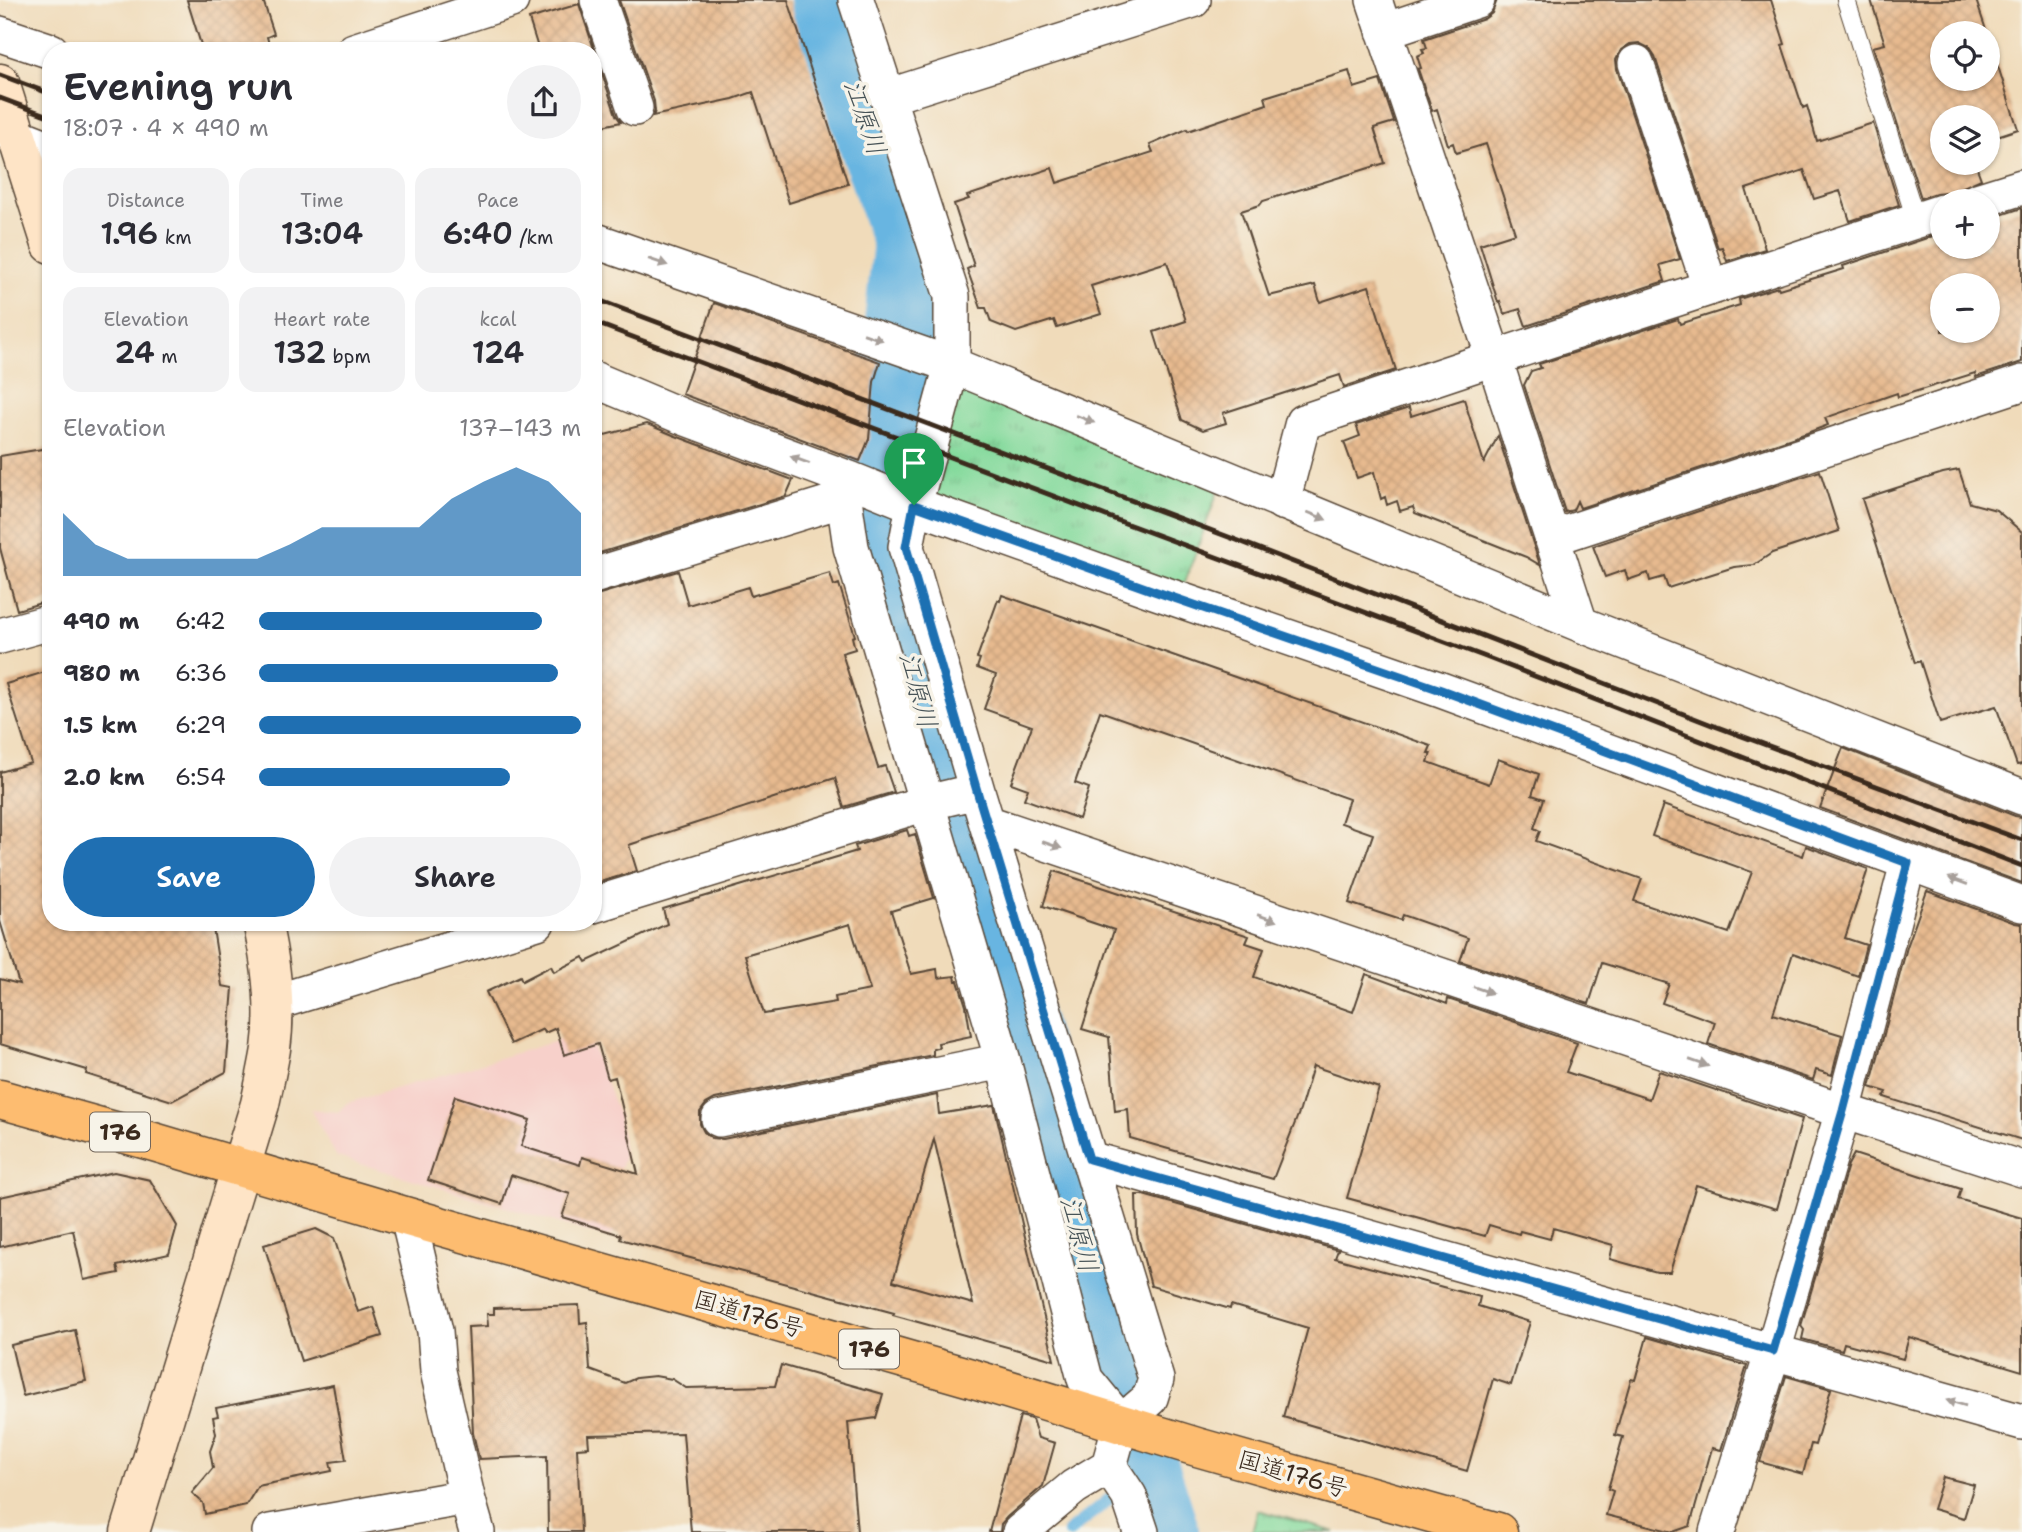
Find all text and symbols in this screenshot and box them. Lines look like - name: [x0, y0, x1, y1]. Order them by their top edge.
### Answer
- map controls: [1930, 21, 2000, 343]
- button: locate: [1930, 21, 2000, 91]
- text: Evening run: [63, 61, 293, 112]
- button: share: [507, 65, 581, 139]
- water label: 江原川: [837, 74, 895, 160]
- button: layers: [1930, 105, 2000, 175]
- text: 18:07 · 4 × 490 m: [63, 113, 269, 143]
- text: Distance: [107, 188, 185, 213]
- text: Time: [300, 188, 344, 213]
- text: Pace: [477, 188, 519, 213]
- button: +: [1930, 189, 2000, 259]
- text: 1.96: [100, 213, 158, 254]
- text: 13:04: [281, 213, 363, 254]
- text: 6:40: [443, 213, 513, 254]
- text: km: [158, 225, 192, 250]
- text: /km: [513, 225, 553, 250]
- one-way arrow: [647, 257, 668, 268]
- button: −: [1930, 273, 2000, 343]
- text: Elevation: [103, 307, 189, 332]
- text: Heart rate: [274, 307, 370, 332]
- text: kcal: [480, 307, 516, 332]
- text: 24: [114, 332, 155, 373]
- text: 132: [273, 332, 326, 373]
- text: 124: [472, 332, 524, 373]
- one-way arrow: [862, 332, 883, 343]
- text: m: [155, 344, 178, 369]
- text: bpm: [326, 344, 371, 369]
- text: Elevation: [63, 413, 166, 443]
- text: 137–143 m: [459, 413, 581, 443]
- one-way arrow: [1074, 414, 1095, 425]
- pin: [884, 433, 944, 505]
- icon: arrive: [895, 444, 933, 482]
- one-way arrow: [789, 454, 810, 465]
- one-way arrow: [1307, 511, 1328, 522]
- text: 490 m: [63, 606, 139, 636]
- text: 6:42: [175, 606, 226, 636]
- water label: 江原川: [892, 648, 946, 732]
- text: 980 m: [63, 658, 140, 688]
- text: 6:36: [175, 658, 227, 688]
- text: 1.5 km: [63, 710, 137, 740]
- text: 6:29: [175, 710, 226, 740]
- text: 2.0 km: [63, 762, 145, 792]
- text: 6:54: [175, 762, 226, 792]
- button: Save: [63, 837, 315, 917]
- button: Share: [329, 837, 581, 917]
- one-way arrow: [1041, 840, 1062, 851]
- one-way arrow: [1947, 875, 1968, 886]
- one-way arrow: [1257, 913, 1278, 924]
- one-way arrow: [1473, 985, 1494, 996]
- one-way arrow: [1688, 1058, 1709, 1069]
- road number: 176: [90, 1112, 150, 1152]
- water label: 江原川: [1053, 1192, 1107, 1276]
- street label: 国道176号: [690, 1283, 808, 1345]
- road number: 176: [839, 1330, 899, 1368]
- one-way arrow: [1946, 1398, 1967, 1408]
- street label: 国道176号: [1234, 1443, 1352, 1505]

